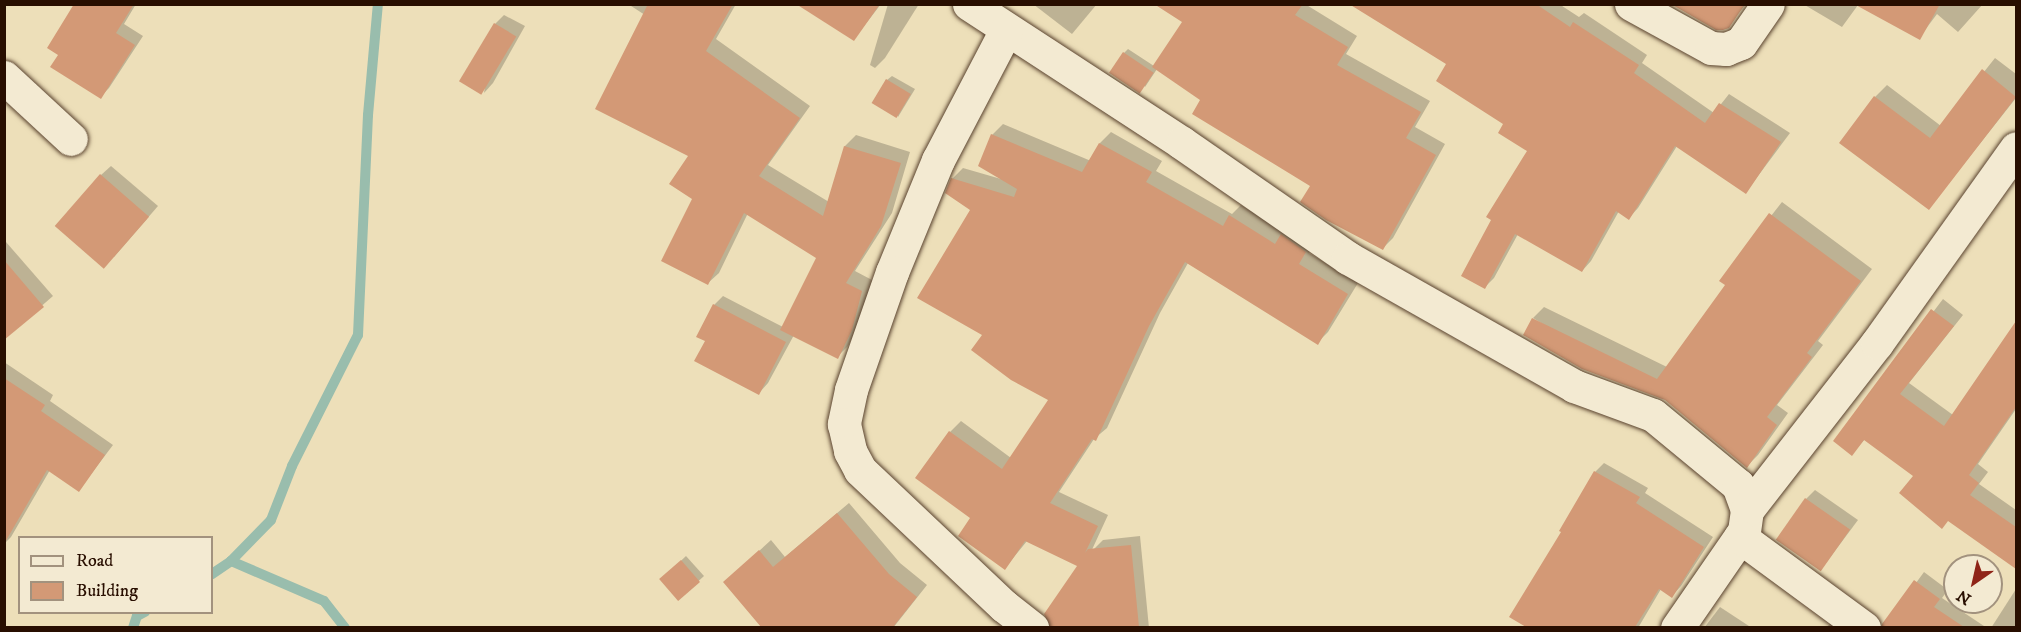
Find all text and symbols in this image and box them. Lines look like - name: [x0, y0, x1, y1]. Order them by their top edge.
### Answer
- legend: [18, 536, 213, 614]
- text: Road: [76, 550, 113, 572]
- north arrow: [1943, 554, 2003, 614]
- text: Building: [76, 580, 138, 602]
- text: N: [1953, 585, 1975, 609]

